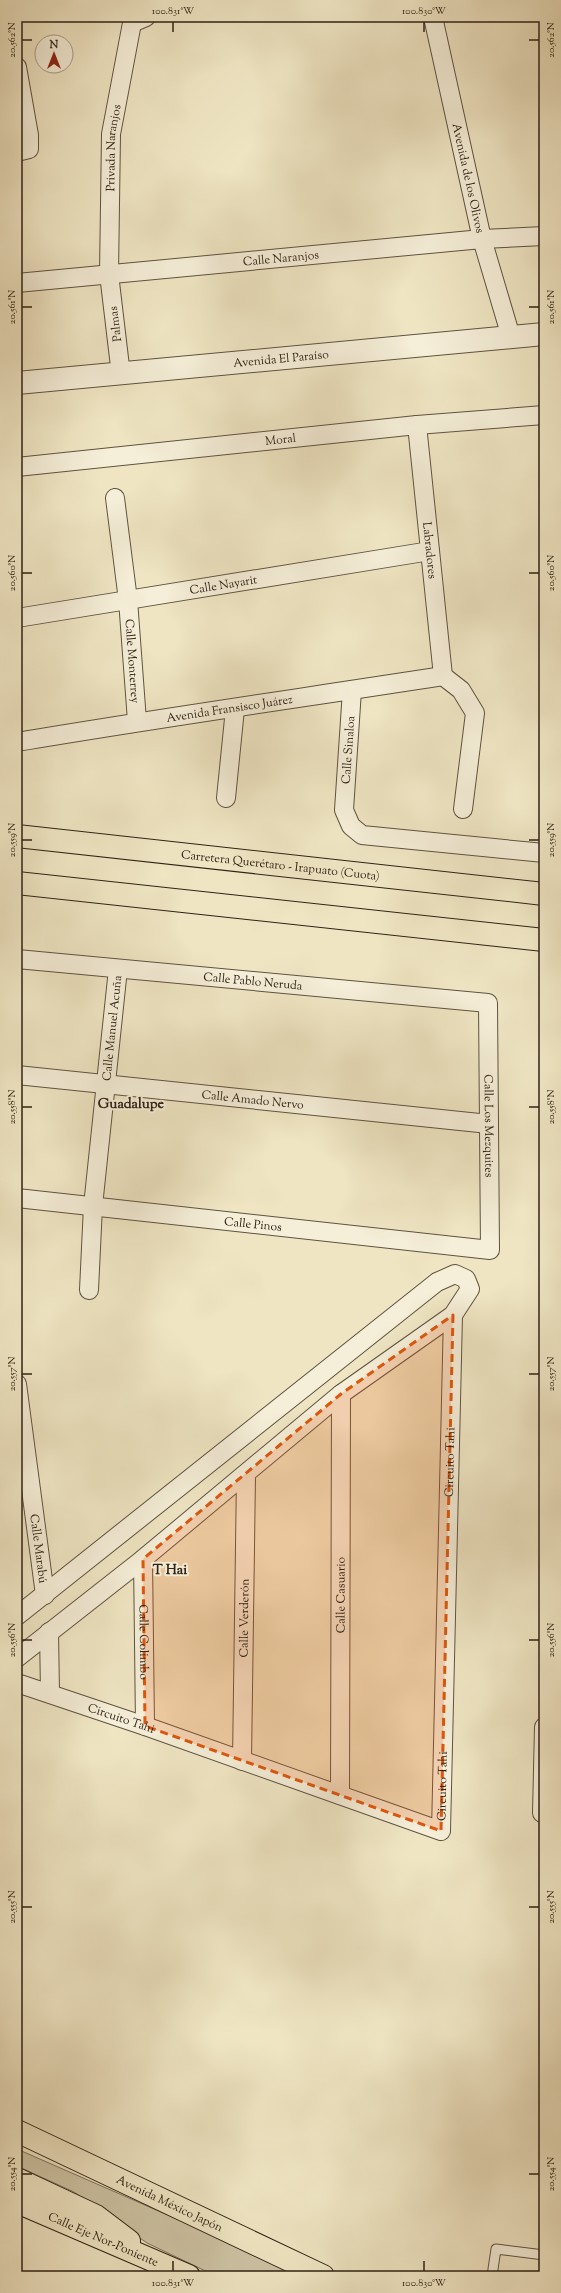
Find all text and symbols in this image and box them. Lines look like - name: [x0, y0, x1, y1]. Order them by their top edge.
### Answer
- text: 100.831°W: [152, 4, 194, 19]
- text: 100.830°W: [402, 4, 446, 19]
- text: 20.562°N: [5, 22, 20, 58]
- text: 20.562°N: [544, 22, 559, 58]
- north arrow: [34, 34, 74, 74]
- text: N: [49, 37, 59, 53]
- street label: Privada Naranjos: [102, 103, 126, 192]
- street label: Avenida de los Olivos: [447, 122, 489, 235]
- street label: Calle Naranjos: [242, 246, 320, 272]
- text: 20.561°N: [5, 290, 20, 324]
- text: 20.561°N: [544, 290, 559, 324]
- street label: Palmas: [105, 305, 127, 343]
- street label: Avenida El Paraíso: [232, 346, 330, 373]
- street label: Moral: [264, 430, 298, 451]
- street label: Labradores: [417, 521, 441, 580]
- text: 20.560°N: [5, 555, 20, 591]
- text: 20.560°N: [544, 555, 559, 591]
- street label: Calle Nayarit: [188, 571, 258, 600]
- street label: Calle Monterrey: [119, 618, 144, 704]
- street label: Avenida Fransisco Juárez: [165, 691, 294, 728]
- street label: Calle Sinaloa: [338, 715, 360, 785]
- text: 20.559°N: [5, 823, 20, 857]
- text: 20.559°N: [544, 823, 559, 857]
- street label: Carretera Querétaro - Irapuato (Cuota): [180, 846, 381, 886]
- street label: Calle Pablo Neruda: [203, 968, 304, 996]
- street label: Calle Manuel Acuña: [98, 974, 127, 1082]
- street label: Calle Los Mezquites: [479, 1074, 497, 1178]
- street label: Calle Amado Nervo: [201, 1086, 305, 1115]
- text: 20.558°N: [5, 1090, 20, 1124]
- text: 20.558°N: [544, 1090, 559, 1124]
- district label: Guadalupe: [98, 1095, 165, 1115]
- street label: Calle Pinos: [223, 1213, 283, 1237]
- text: 20.557°N: [5, 1357, 20, 1391]
- text: 20.557°N: [544, 1357, 559, 1391]
- street label: Circuito Tahi: [441, 1427, 460, 1497]
- street label: Calle Marabú: [24, 1513, 51, 1584]
- street label: Calle Casuario: [332, 1556, 351, 1633]
- district label: T Hai: [153, 1561, 187, 1581]
- street label: Calle Verderón: [235, 1578, 255, 1658]
- street label: Calle Colimbo: [134, 1604, 152, 1680]
- text: 20.556°N: [5, 1623, 20, 1657]
- text: 20.556°N: [544, 1623, 559, 1657]
- street label: Circuito Tahi: [85, 1699, 158, 1739]
- street label: Circuito Tahi: [433, 1750, 453, 1821]
- text: 20.555°N: [5, 1890, 20, 1924]
- text: 20.555°N: [544, 1890, 559, 1924]
- text: 20.554°N: [5, 2157, 20, 2191]
- text: 20.554°N: [544, 2157, 559, 2191]
- street label: Avenida México Japón: [113, 2171, 226, 2237]
- street label: Calle Eje Nor-Poniente: [45, 2208, 161, 2272]
- text: 100.831°W: [152, 2276, 194, 2291]
- text: 100.830°W: [402, 2276, 446, 2291]

